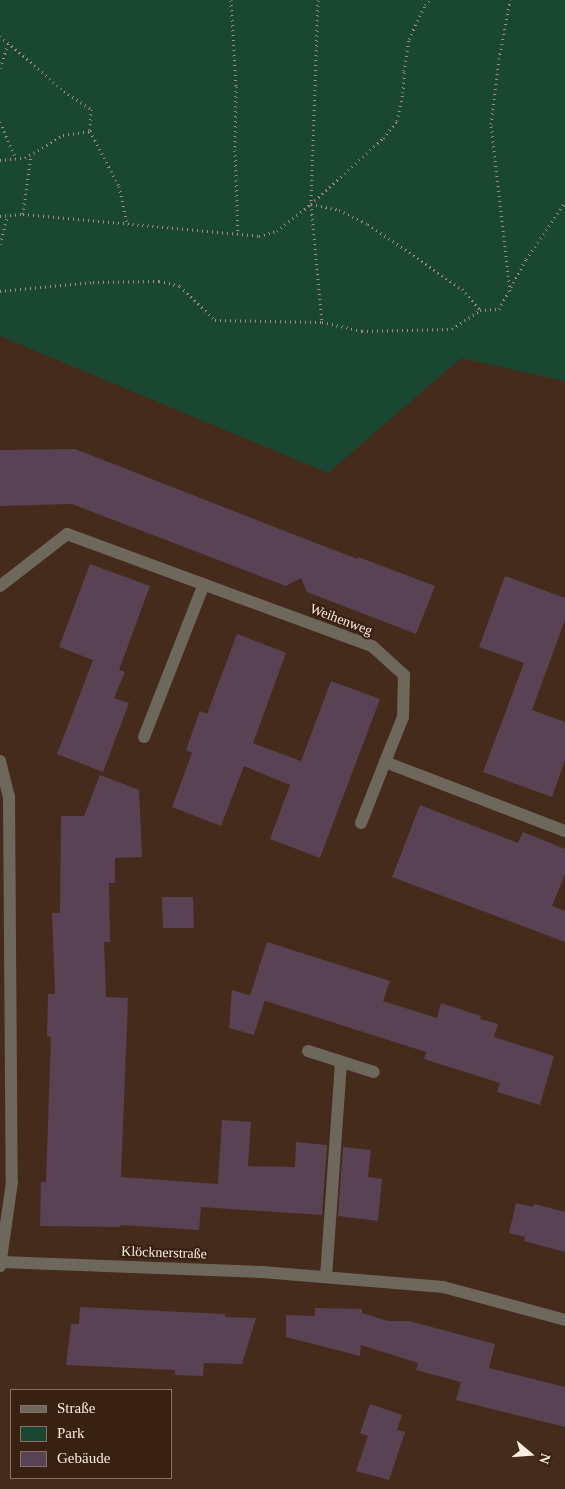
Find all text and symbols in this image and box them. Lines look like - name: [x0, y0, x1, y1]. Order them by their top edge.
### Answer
- street label: Weihenweg: [307, 600, 375, 640]
- street label: Klöcknerstraße: [121, 1243, 207, 1263]
- legend: [10, 1389, 172, 1479]
- text: Straße: [57, 1400, 95, 1416]
- text: Park: [57, 1425, 85, 1441]
- north arrow: [505, 1429, 555, 1479]
- text: Gebäude: [57, 1450, 110, 1466]
- text: N: [536, 1452, 553, 1466]

